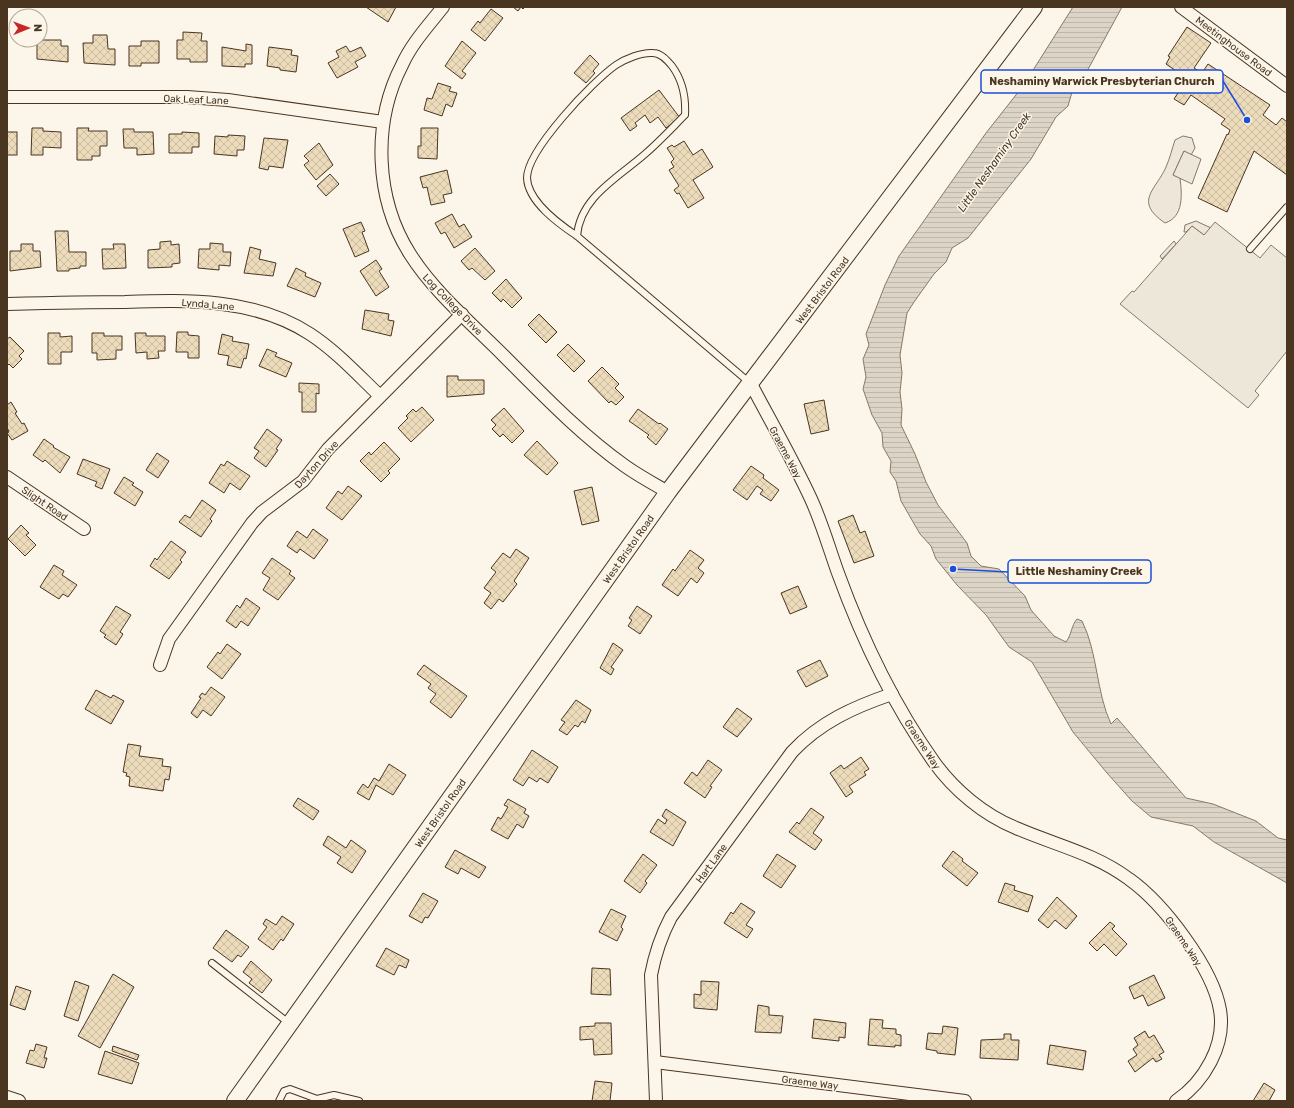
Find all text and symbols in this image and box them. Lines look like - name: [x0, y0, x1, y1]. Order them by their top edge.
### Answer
- north arrow: [8, 8, 48, 48]
- street label: Meetinghouse Road: [1193, 14, 1274, 79]
- text: N: [31, 24, 44, 32]
- callout: Neshaminy Warwick Presbyterian Church: [981, 70, 1223, 93]
- text: Neshaminy Warwick Presbyterian Church: [989, 75, 1215, 88]
- street label: Oak Leaf Lane: [163, 93, 229, 107]
- water label: Little Neshaminy Creek: [955, 110, 1034, 214]
- street label: West Bristol Road: [794, 255, 852, 327]
- street label: Log College Drive: [420, 272, 485, 338]
- street label: Lynda Lane: [181, 297, 235, 313]
- street label: Graeme Way: [766, 424, 804, 481]
- street label: Dayton Drive: [292, 438, 342, 491]
- street label: Slight Road: [19, 484, 70, 524]
- street label: West Bristol Road: [601, 513, 657, 586]
- callout: Little Neshaminy Creek: [1008, 560, 1151, 583]
- text: Little Neshaminy Creek: [1015, 565, 1143, 578]
- street label: Graeme Way: [902, 717, 943, 772]
- street label: West Bristol Road: [413, 777, 469, 850]
- street label: Hart Lane: [694, 841, 730, 886]
- street label: Graeme Way: [1162, 915, 1204, 969]
- street label: Graeme Way: [781, 1074, 839, 1092]

